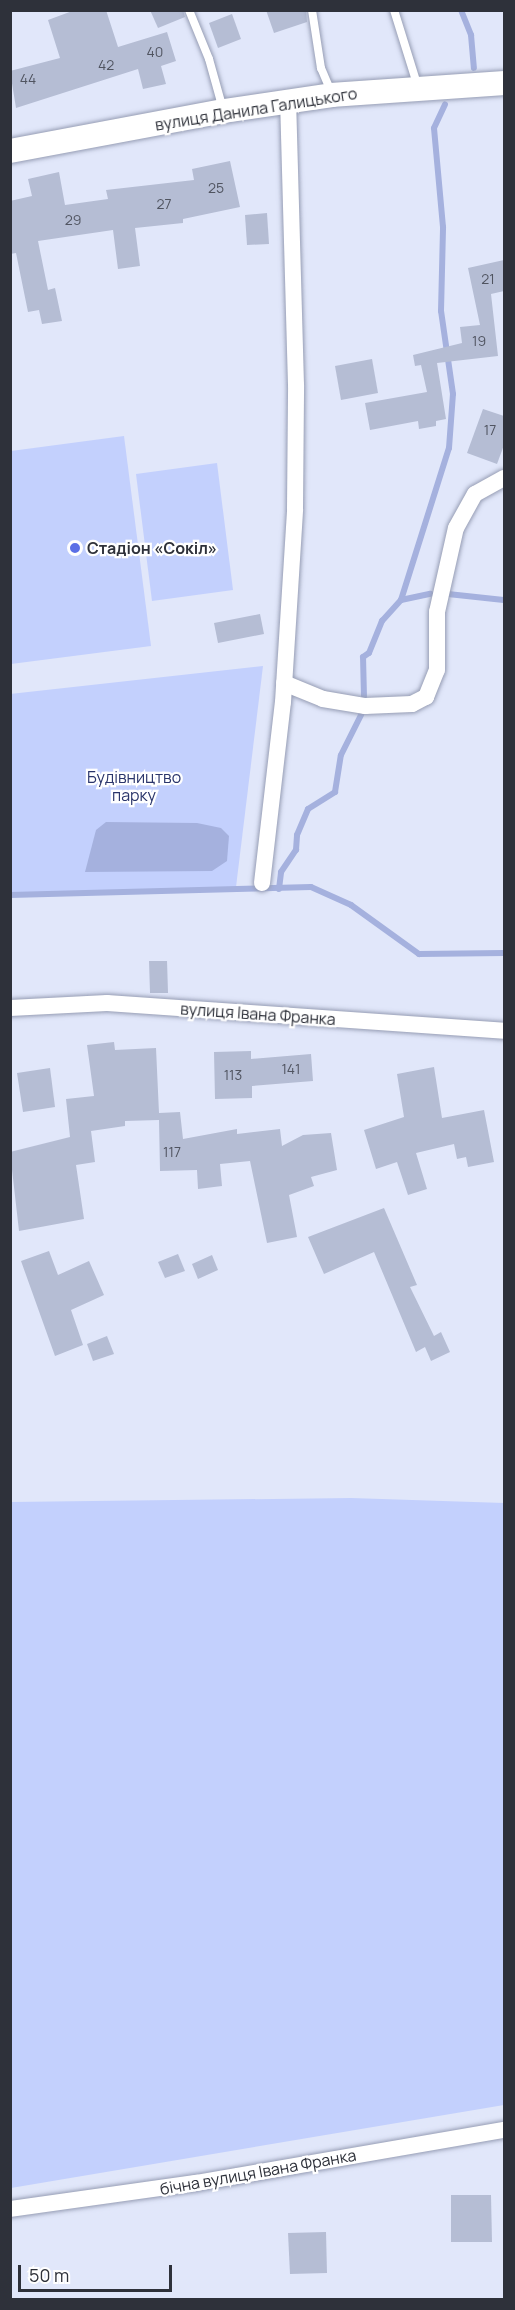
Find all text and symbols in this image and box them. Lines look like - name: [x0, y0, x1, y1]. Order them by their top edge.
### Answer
- house number: 40: [147, 44, 163, 60]
- house number: 42: [98, 57, 114, 73]
- house number: 44: [20, 71, 36, 87]
- street label: вулиця Данила Галицького: [154, 84, 358, 134]
- house number: 25: [208, 180, 224, 196]
- house number: 27: [156, 196, 172, 212]
- house number: 29: [65, 212, 81, 228]
- house number: 21: [481, 271, 495, 287]
- house number: 19: [472, 333, 486, 349]
- house number: 17: [484, 422, 496, 438]
- place label: Стадіон «Сокіл»: [87, 538, 217, 558]
- marker: Стадіон «Сокіл»: [68, 541, 82, 555]
- park label: Будівництво парку: [87, 767, 181, 805]
- street label: вулиця Івана Франка: [180, 999, 336, 1029]
- house number: 141: [281, 1061, 301, 1077]
- house number: 113: [224, 1067, 242, 1083]
- house number: 117: [163, 1144, 181, 1160]
- street label: бічна вулиця Івана Франка: [158, 2145, 358, 2199]
- scale bar: [21, 2253, 176, 2291]
- text: 50 m: [29, 2263, 69, 2287]

